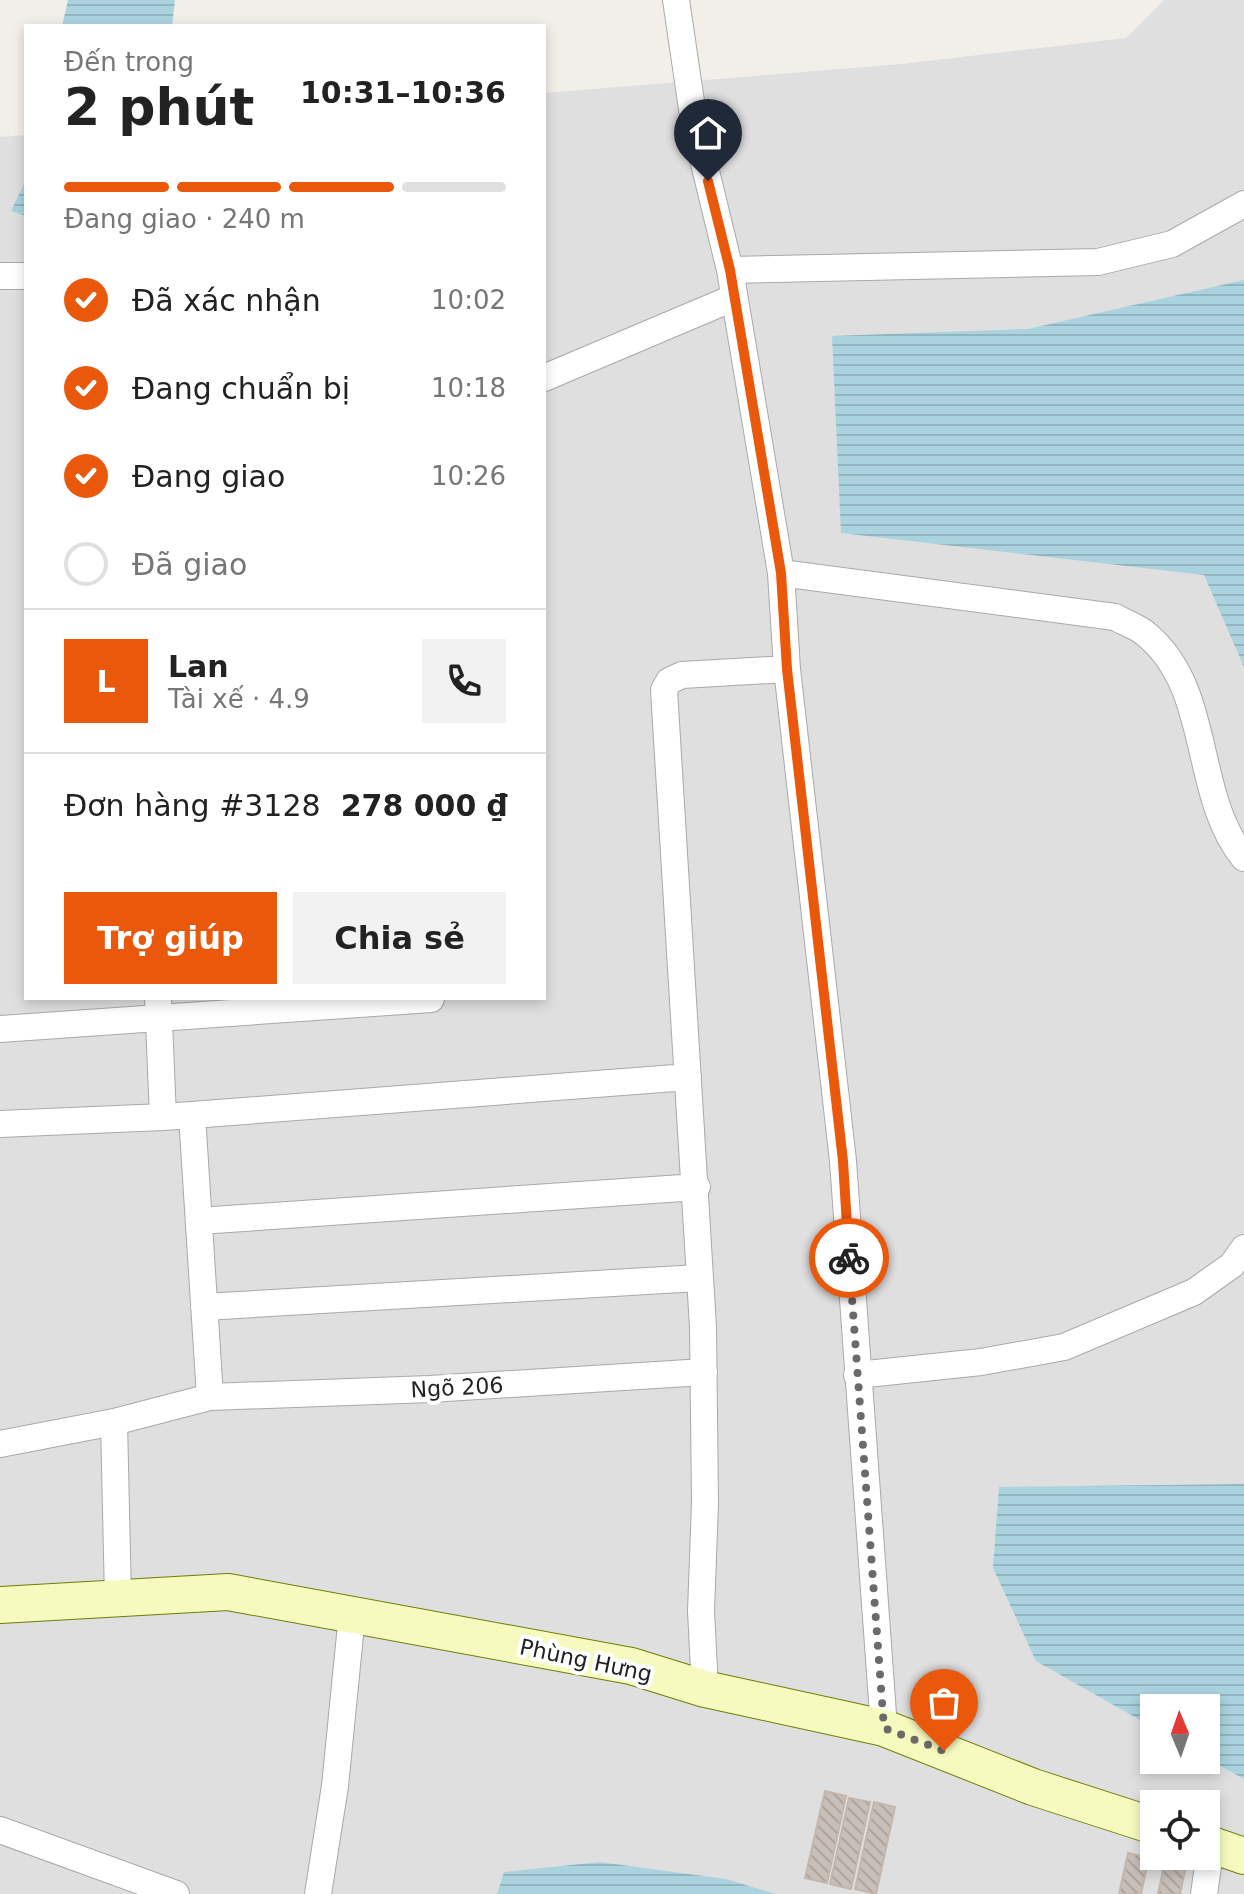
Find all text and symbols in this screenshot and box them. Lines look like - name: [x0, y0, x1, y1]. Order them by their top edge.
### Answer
- text: Đến trong: [64, 47, 194, 77]
- text: 10:31–10:36: [300, 75, 506, 110]
- text: 2 phút: [64, 77, 254, 137]
- pin: [674, 99, 742, 181]
- icon: home: [686, 111, 730, 155]
- text: Đang giao · 240 m: [64, 204, 305, 234]
- icon: check: [64, 278, 108, 322]
- text: Đã xác nhận: [132, 283, 321, 318]
- text: 10:02: [431, 285, 506, 315]
- icon: check: [64, 366, 108, 410]
- text: Đang chuẩn bị: [132, 371, 350, 406]
- text: 10:18: [431, 373, 506, 403]
- icon: check: [64, 454, 108, 498]
- text: Đang giao: [132, 459, 285, 494]
- text: 10:26: [431, 461, 506, 491]
- text: Đã giao: [132, 547, 247, 582]
- button: phone: [422, 639, 506, 723]
- text: Lan: [168, 649, 229, 684]
- text: L: [96, 664, 116, 699]
- text: Tài xế · 4.9: [168, 684, 310, 714]
- text: Đơn hàng #3128: [64, 788, 321, 823]
- text: 278 000 ₫: [341, 788, 508, 823]
- button: Trợ giúp: [64, 892, 277, 984]
- button: Chia sẻ: [293, 892, 506, 984]
- courier: [809, 1218, 889, 1298]
- icon: bike: [827, 1236, 871, 1280]
- street label: Ngõ 206: [410, 1373, 504, 1402]
- street label: Phùng Hưng: [518, 1634, 654, 1687]
- pin: [910, 1669, 978, 1751]
- icon: bag: [922, 1681, 966, 1725]
- north arrow: [1140, 1694, 1220, 1774]
- map controls: [1140, 1694, 1220, 1870]
- button: locate: [1140, 1790, 1220, 1870]

